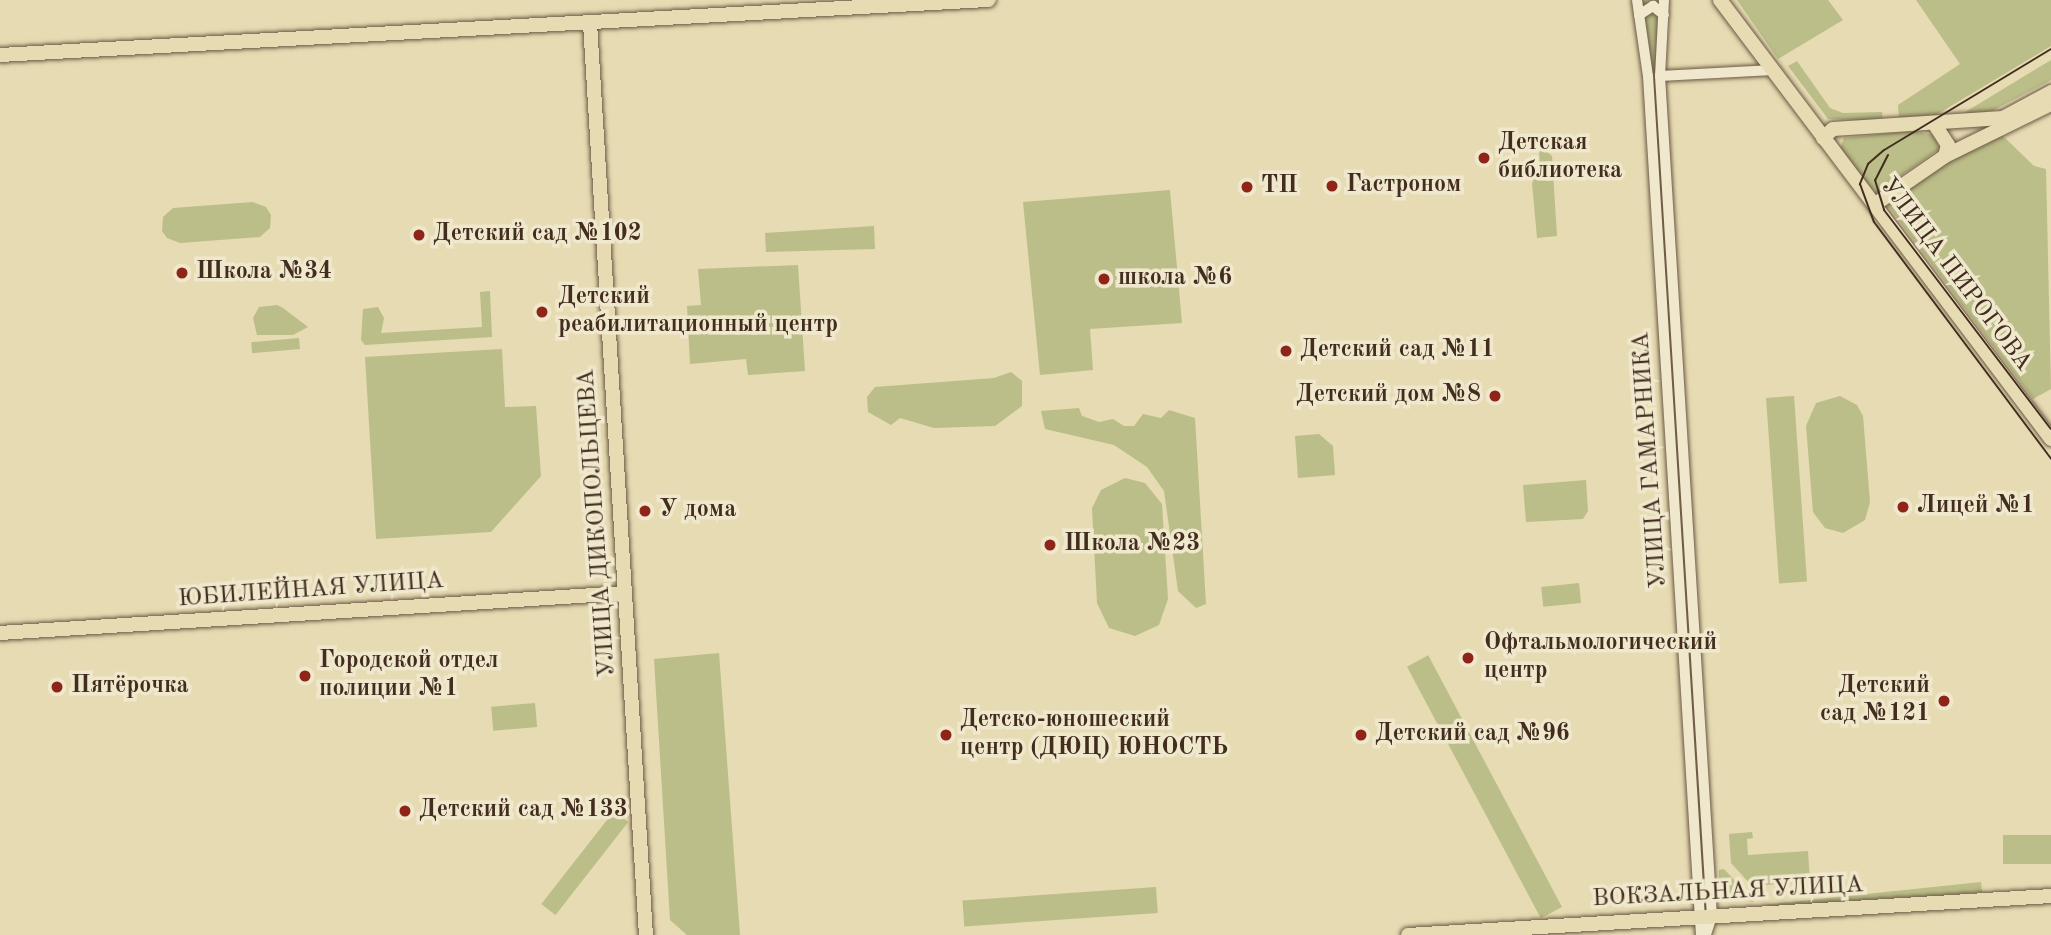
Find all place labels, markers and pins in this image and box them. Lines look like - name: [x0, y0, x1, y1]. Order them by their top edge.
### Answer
- place label: Детская библиотека: [1498, 130, 1622, 186]
- marker: Детская библиотека: [1476, 150, 1492, 166]
- place label: Гастроном: [1346, 172, 1461, 200]
- place label: ТП: [1261, 173, 1298, 201]
- marker: Гастроном: [1324, 178, 1340, 194]
- marker: ТП: [1239, 179, 1255, 195]
- place label: Детский сад №102: [433, 221, 642, 249]
- marker: Детский сад №102: [411, 227, 427, 243]
- place label: Школа №34: [196, 259, 332, 287]
- marker: Школа №34: [174, 265, 190, 281]
- place label: школа №6: [1118, 265, 1232, 293]
- marker: школа №6: [1096, 271, 1112, 287]
- place label: Детский реабилитационный центр: [558, 284, 838, 340]
- marker: Детский реабилитационный центр: [532, 302, 552, 322]
- place label: Детский сад №11: [1300, 337, 1495, 365]
- marker: Детский сад №11: [1278, 343, 1294, 359]
- place label: Детский дом №8: [1296, 382, 1481, 410]
- marker: Детский дом №8: [1487, 388, 1503, 404]
- place label: Лицей №1: [1917, 493, 2035, 521]
- place label: У дома: [659, 497, 736, 525]
- marker: Лицей №1: [1895, 499, 1911, 515]
- marker: У дома: [637, 503, 653, 519]
- place label: Школа №23: [1064, 531, 1200, 559]
- marker: Школа №23: [1042, 537, 1058, 553]
- place label: Офтальмологический центр: [1484, 630, 1717, 686]
- place label: Городской отдел полиции №1: [319, 648, 499, 704]
- marker: Офтальмологический центр: [1458, 648, 1478, 668]
- marker: Городской отдел полиции №1: [297, 668, 313, 684]
- place label: Пятёрочка: [71, 673, 189, 701]
- place label: Детский сад №121: [1820, 673, 1930, 729]
- marker: Пятёрочка: [49, 679, 65, 695]
- marker: Детский сад №121: [1936, 693, 1952, 709]
- place label: Детско-юношеский центр (ДЮЦ) ЮНОСТЬ: [960, 707, 1228, 763]
- place label: Детский сад №96: [1375, 721, 1570, 749]
- marker: Детско-юношеский центр (ДЮЦ) ЮНОСТЬ: [938, 727, 954, 743]
- marker: Детский сад №96: [1353, 727, 1369, 743]
- place label: Детский сад №133: [419, 797, 628, 825]
- marker: Детский сад №133: [397, 803, 413, 819]

